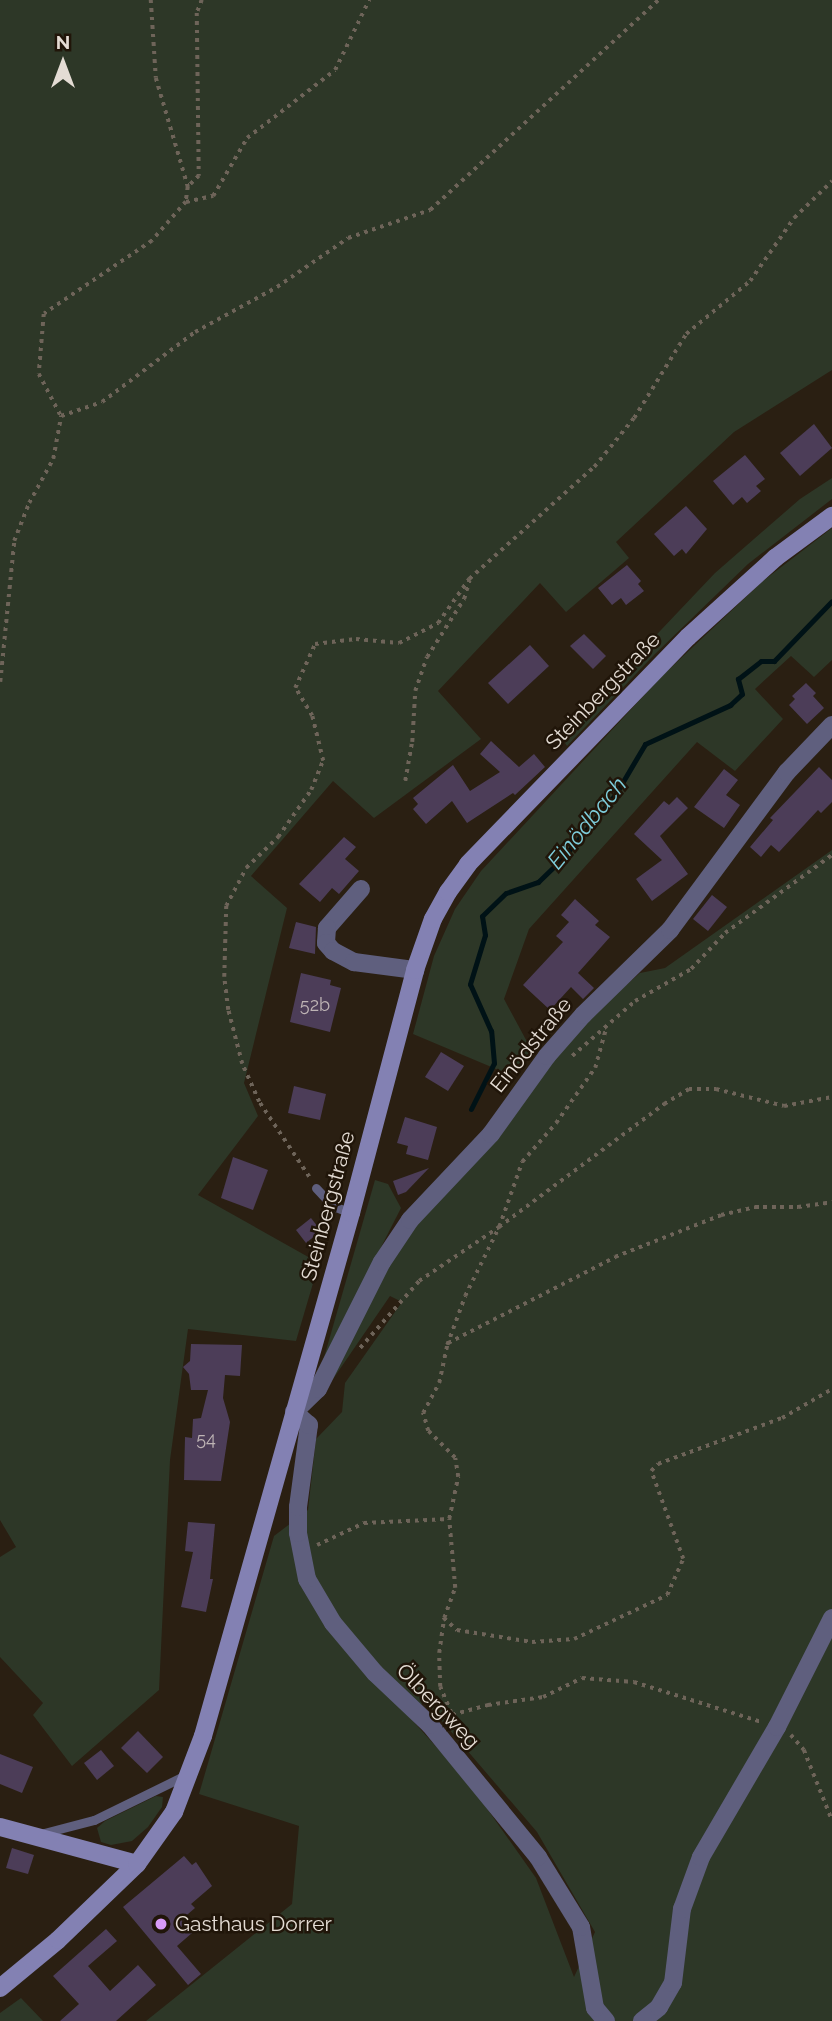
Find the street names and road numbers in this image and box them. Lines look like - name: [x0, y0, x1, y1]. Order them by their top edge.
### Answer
- street label: Steinbergstraße: [541, 627, 665, 755]
- street label: Einödstraße: [485, 992, 577, 1098]
- street label: Steinbergstraße: [296, 1128, 360, 1284]
- street label: Ölbergweg: [391, 1658, 485, 1754]

